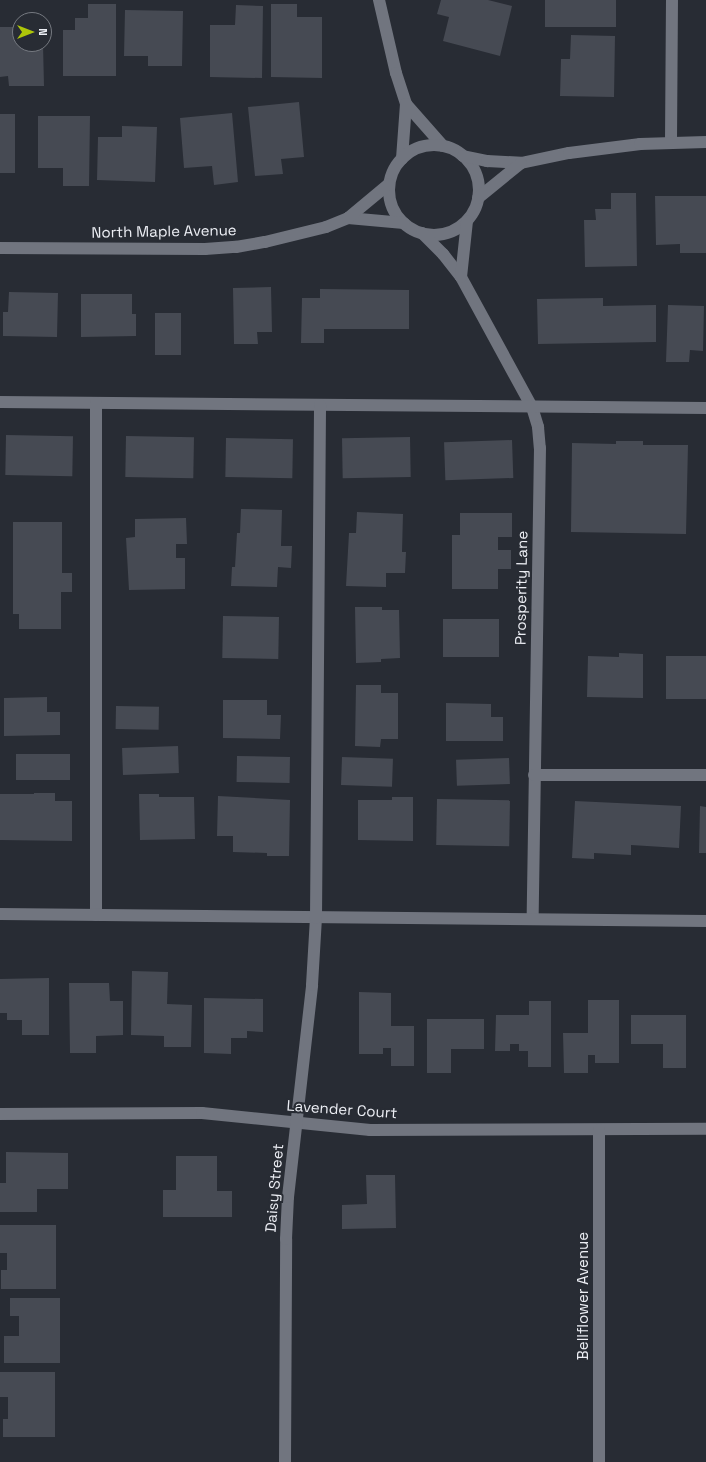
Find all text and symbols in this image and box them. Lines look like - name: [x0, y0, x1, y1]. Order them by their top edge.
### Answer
- north arrow: [12, 12, 52, 52]
- text: N: [36, 28, 50, 36]
- street label: North Maple Avenue: [91, 221, 237, 241]
- street label: Prosperity Lane: [511, 531, 531, 645]
- street label: Lavender Court: [286, 1096, 398, 1122]
- street label: Daisy Street: [261, 1143, 287, 1233]
- street label: Bellflower Avenue: [574, 1232, 592, 1360]

